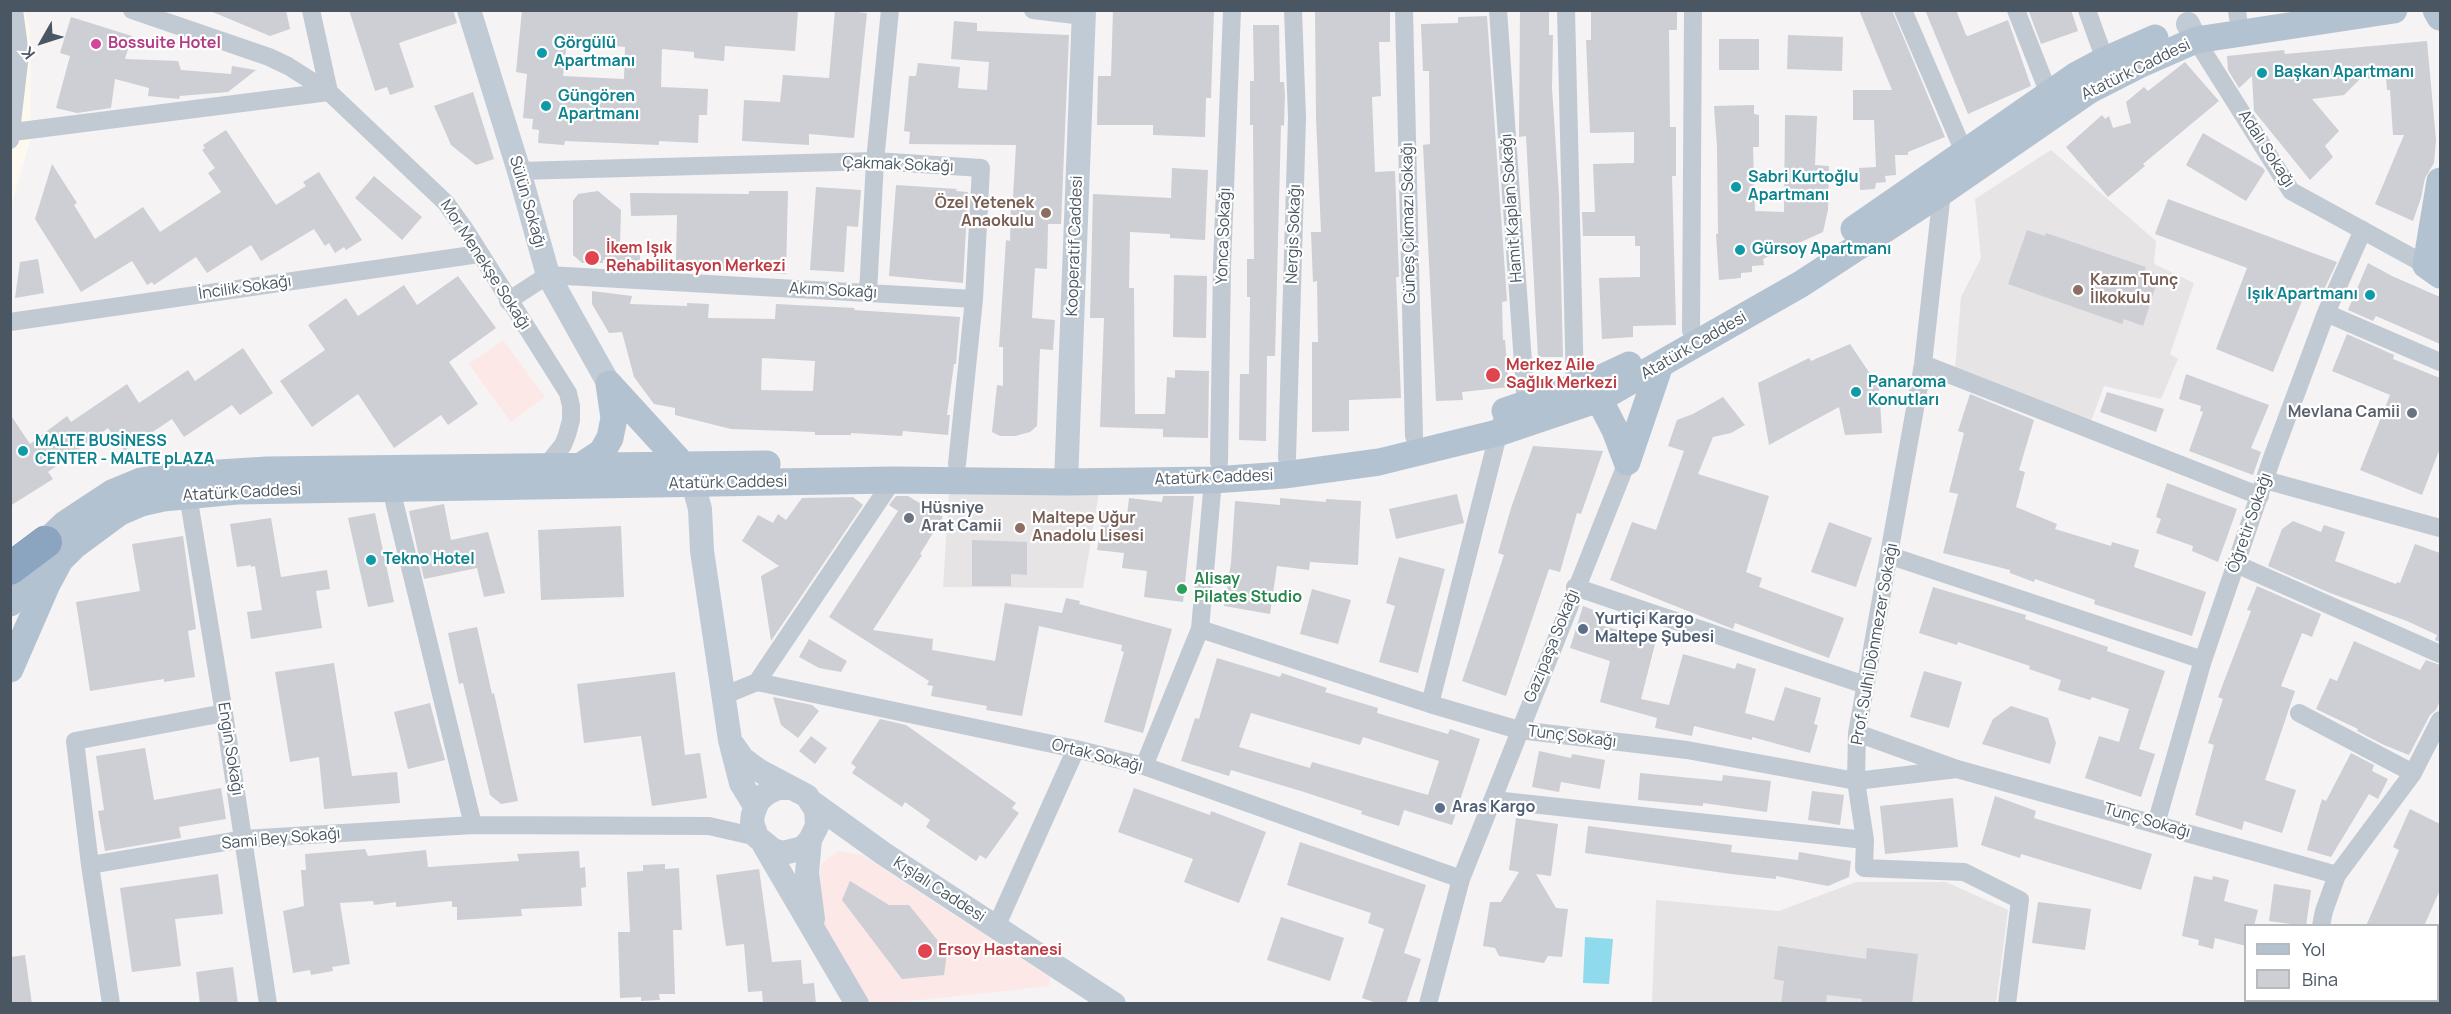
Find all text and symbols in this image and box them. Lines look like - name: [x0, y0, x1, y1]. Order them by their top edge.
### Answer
- north arrow: [12, 12, 72, 72]
- place label: Bossuite Hotel: [108, 34, 221, 54]
- place label: Görgülü Apartmanı: [554, 34, 635, 72]
- street label: Atatürk Caddesi: [2078, 35, 2194, 105]
- marker: Bossuite Hotel: [89, 37, 103, 51]
- text: K: [16, 42, 40, 64]
- marker: Görgülü Apartmanı: [535, 46, 549, 60]
- place label: Başkan Apartmanı: [2274, 63, 2414, 83]
- marker: Başkan Apartmanı: [2255, 66, 2269, 80]
- place label: Güngören Apartmanı: [558, 87, 639, 125]
- marker: Güngören Apartmanı: [539, 99, 553, 113]
- street label: Adalı Sokağı: [2234, 107, 2298, 191]
- street label: Hamit Kaplan Sokağı: [1497, 133, 1527, 283]
- street label: Güneş Çıkmazı Sokağı: [1398, 142, 1420, 304]
- street label: Çakmak Sokağı: [842, 153, 954, 177]
- street label: Sülün Sokağı: [505, 154, 549, 250]
- place label: Sabri Kurtoğlu Apartmanı: [1748, 168, 1859, 206]
- street label: Kooperatif Caddesi: [1063, 175, 1087, 317]
- marker: Sabri Kurtoğlu Apartmanı: [1729, 180, 1743, 194]
- street label: Nergis Sokağı: [1283, 184, 1305, 284]
- street label: Yonca Sokağı: [1213, 187, 1235, 285]
- place label: Özel Yetenek Anaokulu: [935, 194, 1034, 232]
- street label: Mor Menekşe Sokağı: [436, 196, 534, 334]
- marker: Özel Yetenek Anaokulu: [1039, 206, 1053, 220]
- place label: İkem Işık Rehabilitasyon Merkezi: [606, 239, 786, 277]
- place label: Gürsoy Apartmanı: [1752, 240, 1891, 260]
- marker: Gürsoy Apartmanı: [1733, 243, 1747, 257]
- marker: İkem Işık Rehabilitasyon Merkezi: [583, 249, 601, 267]
- place label: Kazım Tunç İlkokulu: [2090, 271, 2178, 309]
- street label: İncilik Sokağı: [197, 272, 293, 304]
- street label: Akım Sokağı: [789, 279, 877, 303]
- marker: Kazım Tunç İlkokulu: [2071, 283, 2085, 297]
- place label: Işık Apartmanı: [2247, 285, 2358, 305]
- marker: Işık Apartmanı: [2363, 288, 2377, 302]
- street label: Atatürk Caddesi: [1638, 308, 1750, 384]
- place label: Merkez Aile Sağlık Merkezi: [1506, 356, 1617, 394]
- marker: Merkez Aile Sağlık Merkezi: [1484, 366, 1502, 384]
- place label: Panaroma Konutları: [1868, 373, 1946, 411]
- marker: Panaroma Konutları: [1849, 385, 1863, 399]
- place label: Mevlana Camii: [2288, 403, 2400, 423]
- marker: Mevlana Camii: [2405, 406, 2419, 420]
- place label: MALTE BUSİNESS CENTER - MALTE pLAZA: [35, 432, 214, 470]
- marker: MALTE BUSİNESS CENTER - MALTE pLAZA: [16, 444, 30, 458]
- street label: Atatürk Caddesi: [1154, 466, 1274, 490]
- street label: Öğretir Sokağı: [2224, 470, 2276, 576]
- street label: Atatürk Caddesi: [668, 472, 788, 494]
- street label: Atatürk Caddesi: [182, 480, 302, 506]
- place label: Hüsniye Arat Camii: [921, 499, 1002, 537]
- place label: Maltepe Uğur Anadolu Lisesi: [1032, 509, 1144, 547]
- marker: Hüsniye Arat Camii: [902, 511, 916, 525]
- marker: Maltepe Uğur Anadolu Lisesi: [1013, 521, 1027, 535]
- street label: Prof. Sulhi Dönmezer Sokağı: [1848, 542, 1902, 746]
- place label: Tekno Hotel: [383, 550, 475, 570]
- marker: Tekno Hotel: [364, 553, 378, 567]
- place label: Alisay Pilates Studio: [1194, 570, 1302, 608]
- marker: Alisay Pilates Studio: [1175, 582, 1189, 596]
- street label: Gazipaşa Sokağı: [1521, 587, 1583, 705]
- place label: Yurtiçi Kargo Maltepe Şubesi: [1595, 610, 1714, 648]
- marker: Yurtiçi Kargo Maltepe Şubesi: [1576, 622, 1590, 636]
- street label: Engin Sokağı: [213, 701, 247, 797]
- street label: Tunç Sokağı: [1527, 722, 1617, 752]
- street label: Ortak Sokağı: [1049, 735, 1145, 777]
- place label: Aras Kargo: [1452, 798, 1535, 818]
- street label: Tunç Sokağı: [2102, 799, 2192, 843]
- marker: Aras Kargo: [1433, 801, 1447, 815]
- street label: Sami Bey Sokağı: [221, 824, 341, 854]
- street label: Kışlalı Caddesi: [889, 853, 989, 927]
- legend: [2244, 924, 2439, 1002]
- text: Yol: [2302, 937, 2325, 961]
- place label: Ersoy Hastanesi: [938, 941, 1062, 961]
- marker: Ersoy Hastanesi: [916, 942, 934, 960]
- text: Bina: [2302, 967, 2338, 991]

